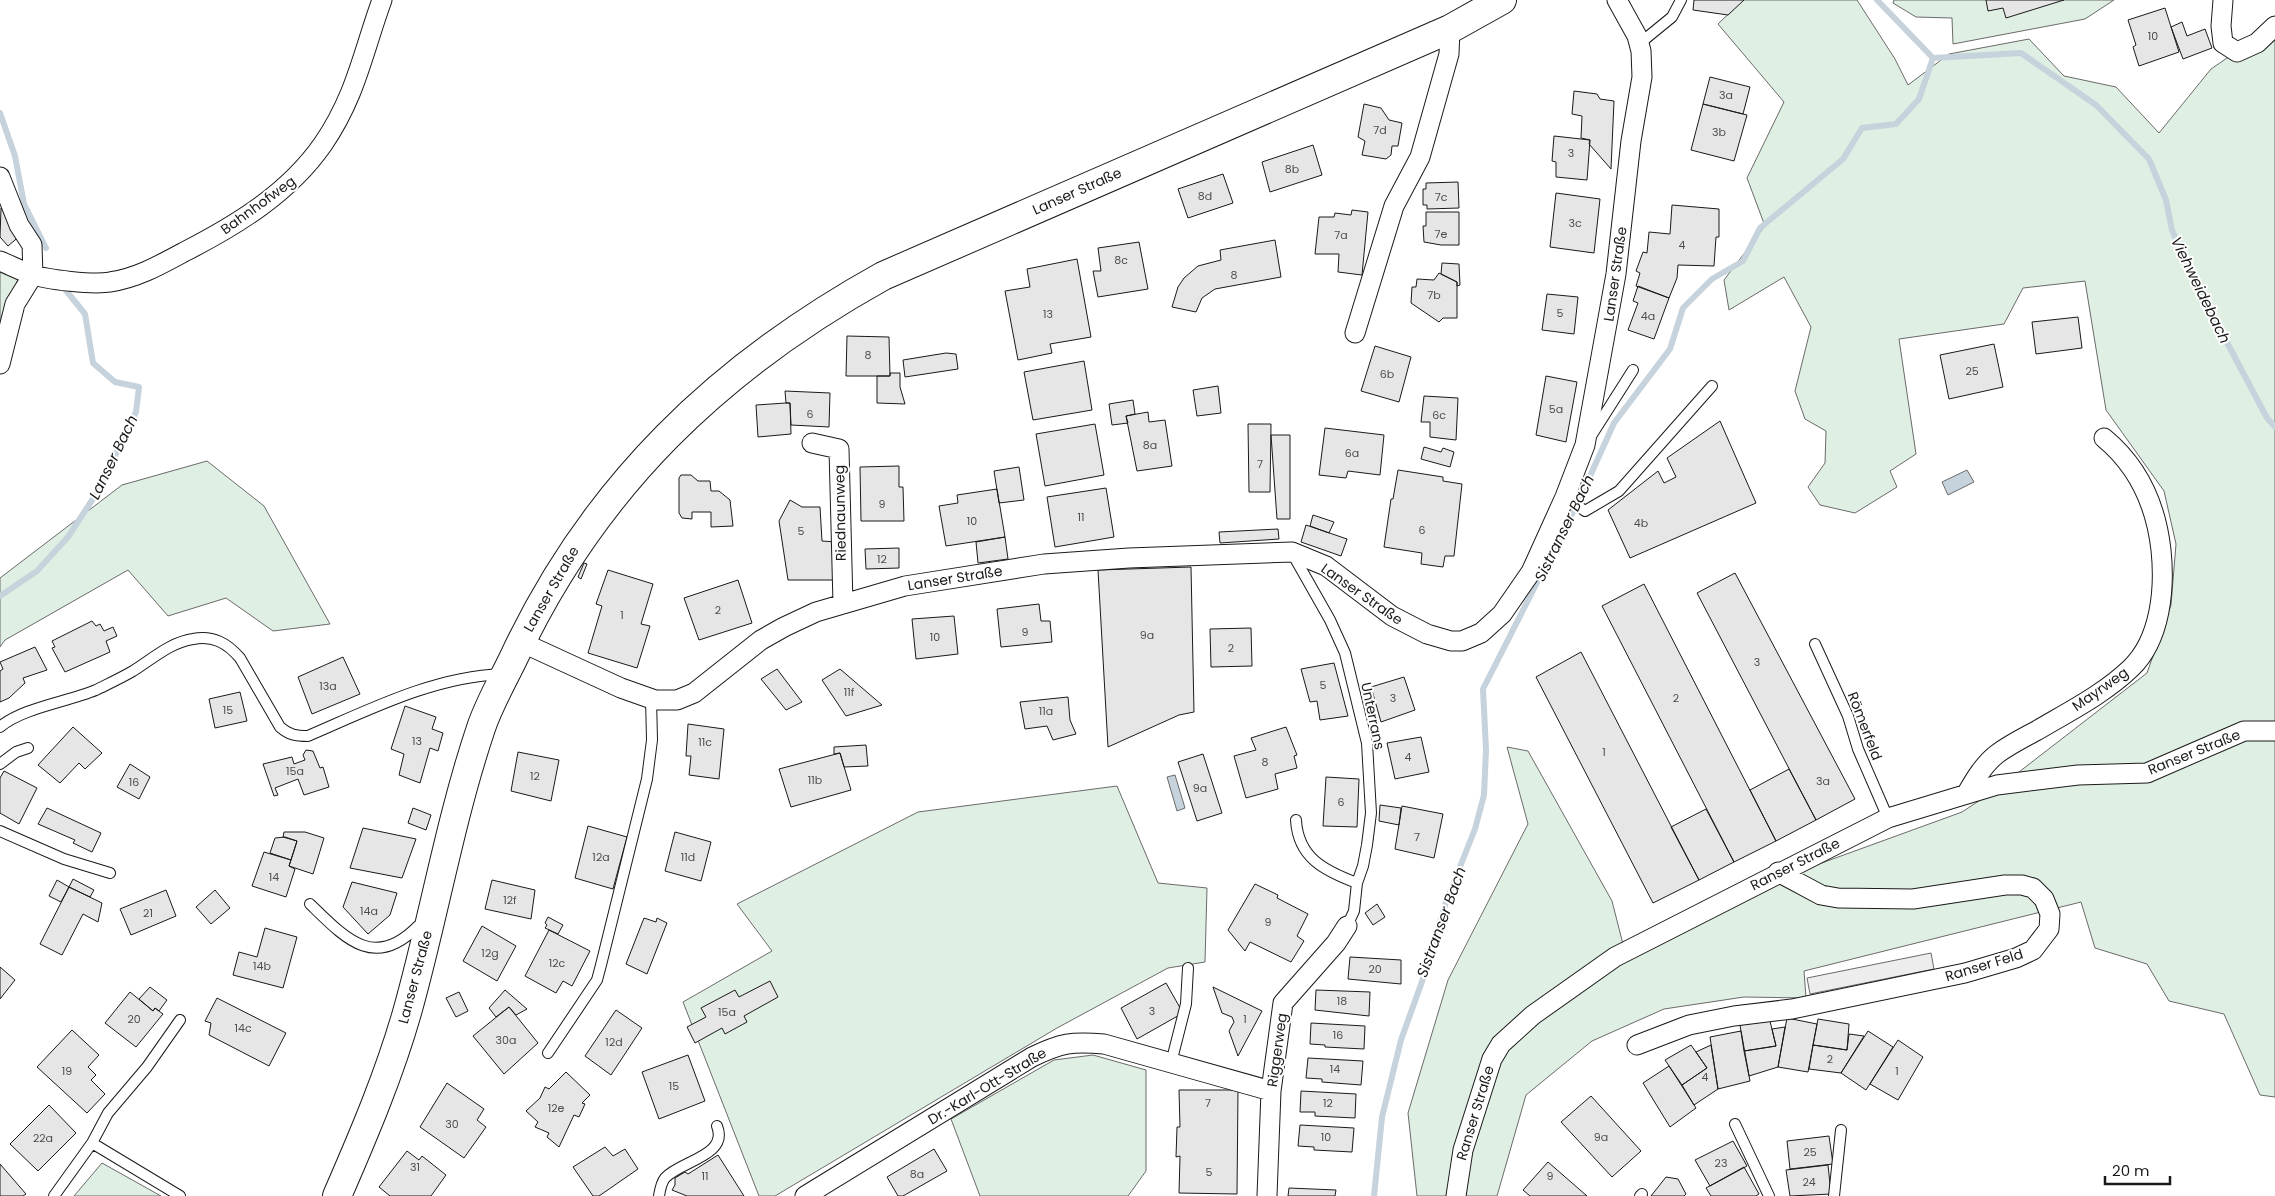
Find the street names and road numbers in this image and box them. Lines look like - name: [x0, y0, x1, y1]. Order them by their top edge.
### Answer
- street label: Lanser Straße: [1029, 162, 1125, 220]
- street label: Bahnhofweg: [216, 171, 300, 239]
- street label: Lanser Straße: [1598, 225, 1632, 323]
- street label: Riednaunweg: [829, 465, 851, 561]
- street label: Lanser Straße: [518, 542, 584, 635]
- street label: Lanser Straße: [1317, 558, 1407, 630]
- street label: Lanser Straße: [906, 561, 1004, 595]
- street label: Mayrweg: [2068, 662, 2132, 716]
- street label: Unterrans: [1356, 680, 1390, 752]
- street label: Römerfeld: [1843, 689, 1887, 763]
- street label: Ranser Straße: [2145, 724, 2244, 780]
- street label: Ranser Straße: [1747, 833, 1844, 895]
- street label: Lanser Straße: [393, 928, 437, 1026]
- street label: Ranser Feld: [1943, 944, 2025, 986]
- street label: Riggerweg: [1262, 1012, 1292, 1088]
- street label: Dr.-Karl-Ott-Straße: [924, 1042, 1050, 1129]
- street label: Ranser Straße: [1451, 1063, 1499, 1163]

